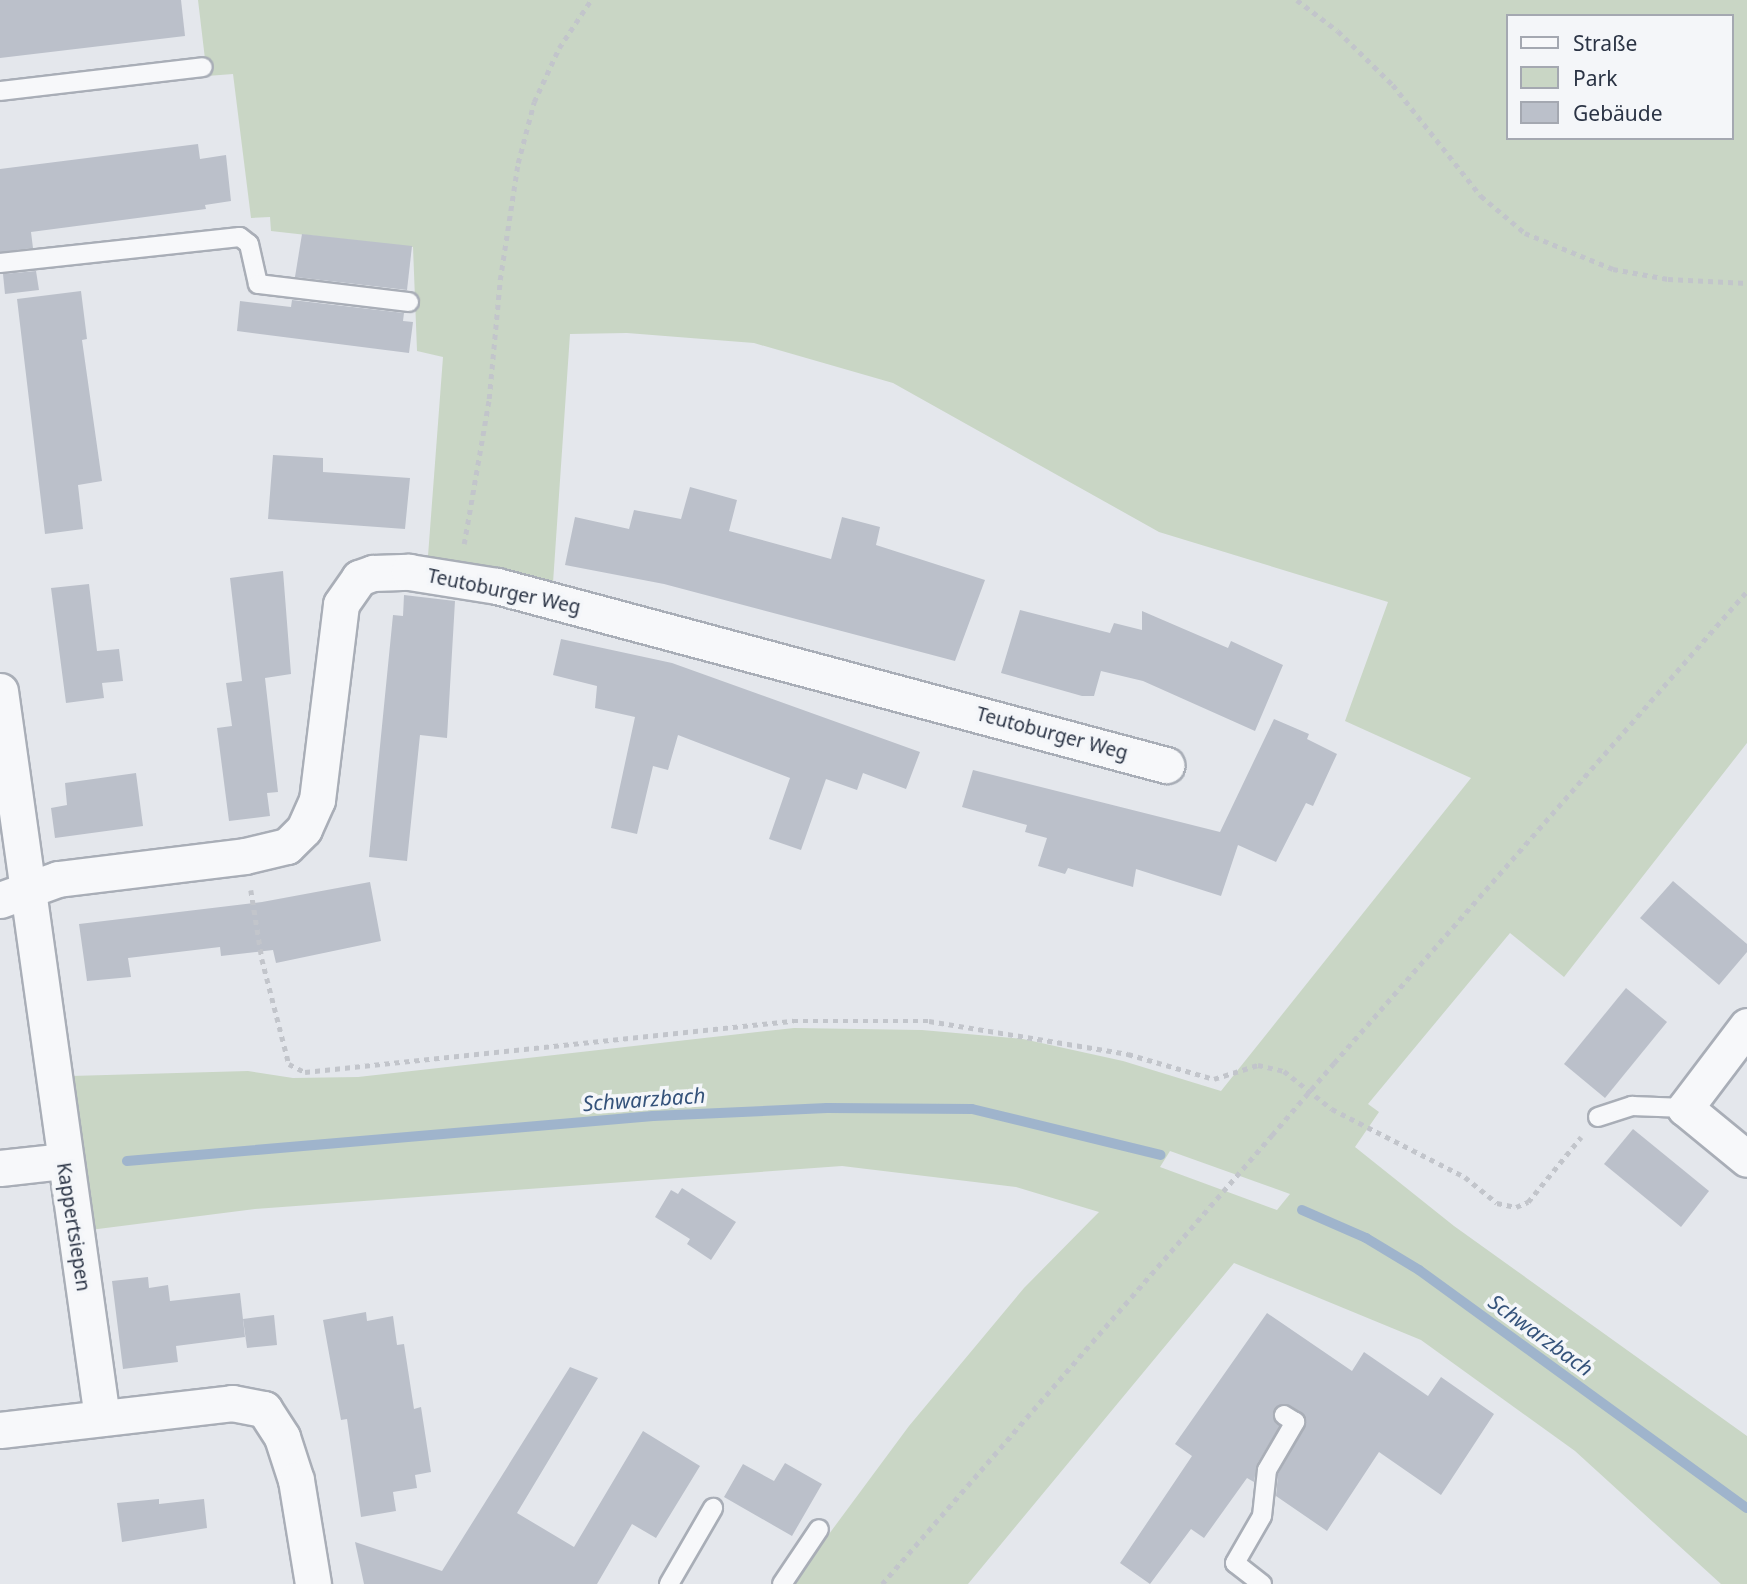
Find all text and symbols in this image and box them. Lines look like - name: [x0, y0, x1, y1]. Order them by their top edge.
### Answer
- legend: [1506, 14, 1733, 140]
- text: Straße: [1573, 29, 1637, 57]
- text: Park: [1573, 64, 1617, 92]
- text: Gebäude: [1573, 99, 1663, 127]
- street label: Teutoburger Weg: [425, 565, 583, 619]
- street label: Teutoburger Weg: [974, 703, 1130, 765]
- water label: Schwarzbach: [582, 1082, 706, 1116]
- street label: Kappertsiepen: [52, 1161, 94, 1293]
- water label: Schwarzbach: [1484, 1289, 1598, 1381]

